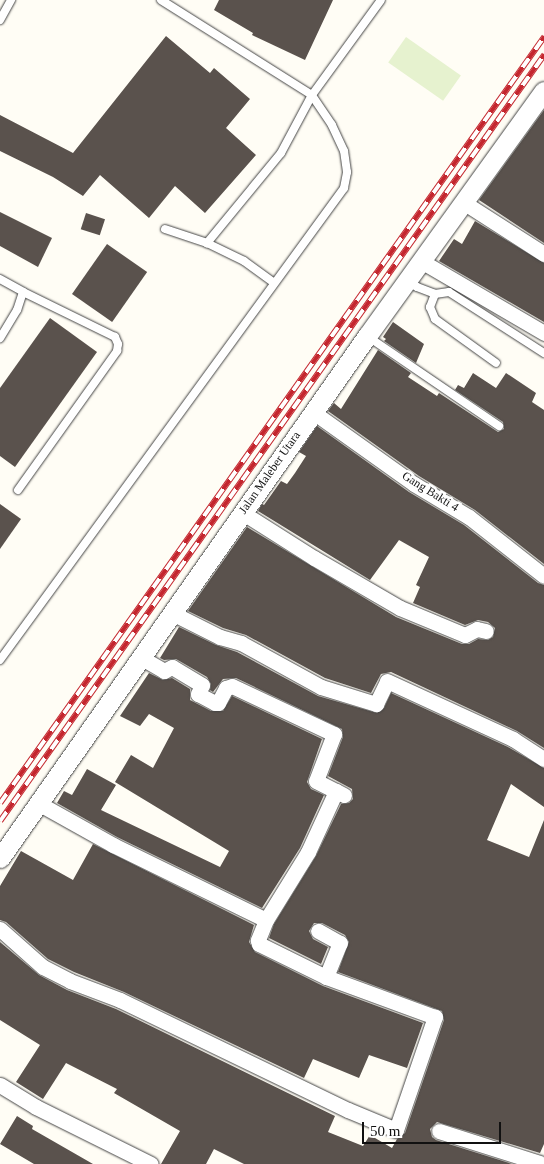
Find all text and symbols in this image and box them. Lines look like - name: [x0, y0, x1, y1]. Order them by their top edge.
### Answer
- street label: Jalan Maleber Utara: [236, 429, 304, 517]
- street label: Gang Bakti 4: [399, 469, 461, 515]
- scale bar: [364, 1112, 503, 1144]
- text: 50 m: [370, 1123, 400, 1139]

